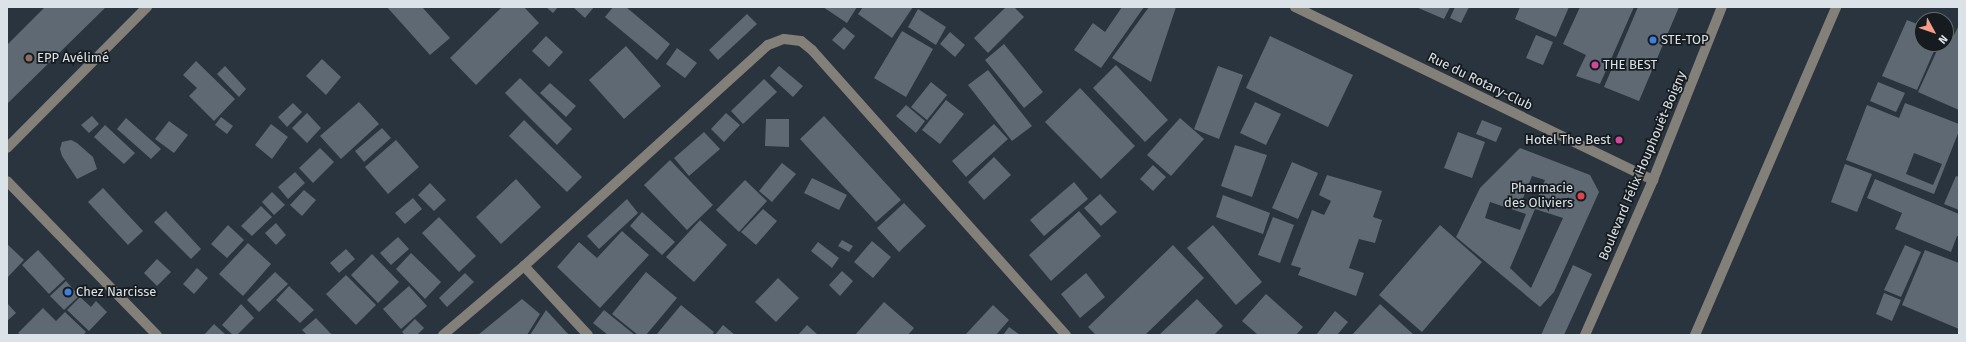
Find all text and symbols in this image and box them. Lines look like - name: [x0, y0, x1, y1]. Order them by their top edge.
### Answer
- north arrow: [1914, 12, 1954, 52]
- place label: STE-TOP: [1661, 32, 1709, 48]
- text: N: [1935, 32, 1950, 46]
- marker: STE-TOP: [1648, 35, 1658, 45]
- place label: EPP Avélimé: [37, 50, 109, 66]
- street label: Rue du Rotary-Club: [1425, 50, 1535, 114]
- marker: EPP Avélimé: [24, 53, 34, 63]
- place label: THE BEST: [1603, 57, 1657, 73]
- marker: THE BEST: [1590, 60, 1600, 70]
- street label: Boulevard Félix Houphouët-Boigny: [1596, 69, 1690, 263]
- place label: Hotel The Best: [1525, 132, 1611, 148]
- marker: Hotel The Best: [1614, 135, 1624, 145]
- place label: Pharmacie des Oliviers: [1504, 181, 1573, 212]
- marker: Pharmacie des Oliviers: [1576, 191, 1586, 201]
- place label: Chez Narcisse: [76, 284, 156, 300]
- marker: Chez Narcisse: [63, 287, 73, 297]

